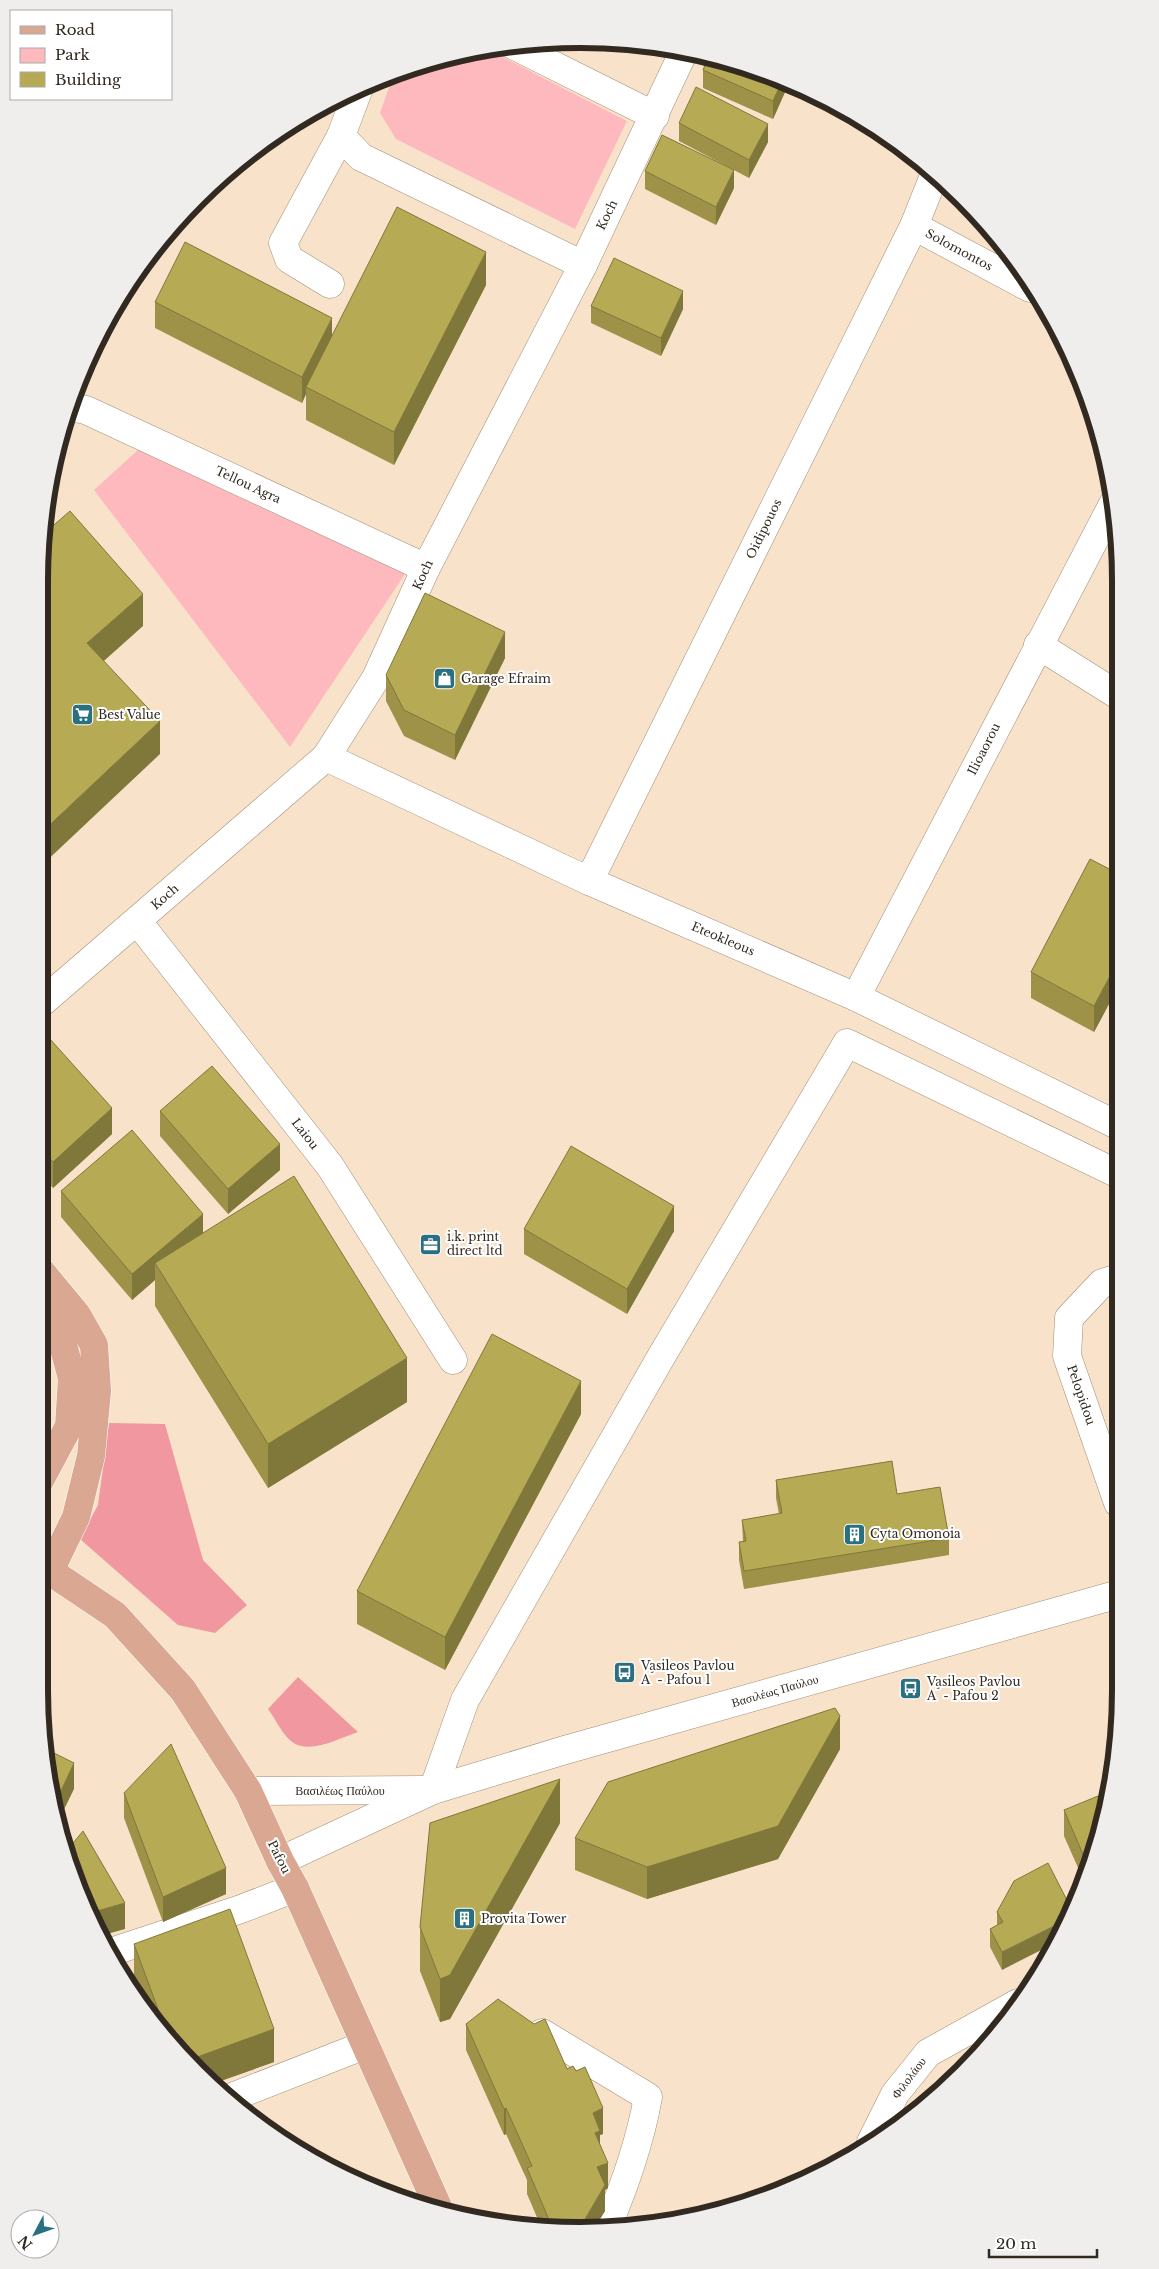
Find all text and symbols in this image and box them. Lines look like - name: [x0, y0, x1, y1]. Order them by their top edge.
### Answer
- legend: [10, 10, 172, 100]
- text: Road: [55, 20, 95, 39]
- text: Park: [55, 45, 91, 64]
- text: Building: [55, 70, 122, 89]
- street label: Koch: [593, 197, 620, 232]
- street label: Solomontos: [923, 226, 996, 274]
- street label: Tellou Agra: [213, 463, 284, 506]
- street label: Oidipouos: [743, 496, 785, 561]
- street label: Koch: [409, 557, 436, 592]
- shop icon: Garage Efraim: [433, 667, 457, 691]
- place label: Garage Efraim: [461, 671, 551, 686]
- supermarket icon: Best Value: [70, 703, 94, 727]
- place label: Best Value: [98, 707, 161, 722]
- street label: Ilioaorou: [964, 720, 1003, 777]
- street label: Koch: [148, 881, 181, 913]
- street label: Eteokleous: [689, 918, 757, 959]
- street label: Laiou: [289, 1115, 322, 1152]
- place label: i.k. print direct ltd: [447, 1229, 503, 1258]
- office icon: i.k. print direct ltd: [419, 1232, 443, 1256]
- street label: Pelopidou: [1064, 1363, 1099, 1427]
- building icon: Cyta Omonoia: [842, 1522, 866, 1546]
- place label: Cyta Omonoia: [870, 1526, 961, 1541]
- place label: Vasileos Pavlou A´ - Pafou 1: [640, 1658, 734, 1687]
- bus stop icon: Vasileos Pavlou A´ - Pafou 1: [613, 1661, 637, 1685]
- street label: Βασιλέως Παύλου: [730, 1671, 820, 1710]
- place label: Vasileos Pavlou A´ - Pafou 2: [926, 1674, 1020, 1703]
- bus stop icon: Vasileos Pavlou A´ - Pafou 2: [899, 1677, 923, 1701]
- street label: Βασιλέως Παύλου: [295, 1783, 385, 1798]
- street label: Pafou: [265, 1838, 294, 1876]
- building icon: Provita Tower: [453, 1907, 477, 1931]
- place label: Provita Tower: [481, 1911, 567, 1926]
- street label: Φιλολάου: [888, 2054, 929, 2101]
- north arrow: [10, 2209, 60, 2259]
- scale bar: [989, 2226, 1096, 2258]
- text: N: [14, 2232, 36, 2253]
- text: 20 m: [996, 2234, 1036, 2253]

